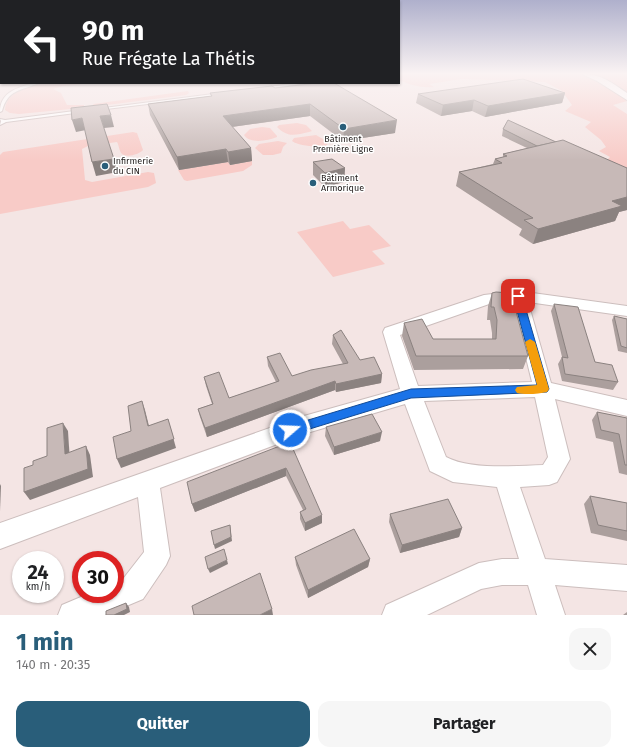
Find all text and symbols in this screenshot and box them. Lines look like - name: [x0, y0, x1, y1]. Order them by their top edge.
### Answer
- text: 90 m: [82, 14, 144, 47]
- icon: left: [16, 16, 68, 68]
- text: Rue Frégate La Thétis: [82, 48, 255, 70]
- marker: Bâtiment Première Ligne: [338, 122, 348, 132]
- place label: Bâtiment Première Ligne: [313, 134, 373, 154]
- place label: Infirmerie du CIN: [113, 156, 153, 176]
- marker: Infirmerie du CIN: [100, 161, 110, 171]
- place label: Bâtiment Armorique: [321, 173, 364, 193]
- marker: Bâtiment Armorique: [308, 178, 318, 188]
- pin: [501, 279, 535, 313]
- icon: arrive: [507, 285, 529, 307]
- position arrow: [269, 409, 311, 451]
- speed limit sign: 30: [72, 551, 124, 603]
- text: 24: [27, 560, 49, 584]
- text: km/h: [26, 581, 50, 593]
- text: 1 min: [16, 628, 74, 656]
- button: close: [569, 628, 611, 670]
- text: 140 m · 20:35: [16, 657, 90, 672]
- button: Quitter: [16, 701, 310, 747]
- button: Partager: [318, 701, 611, 747]

